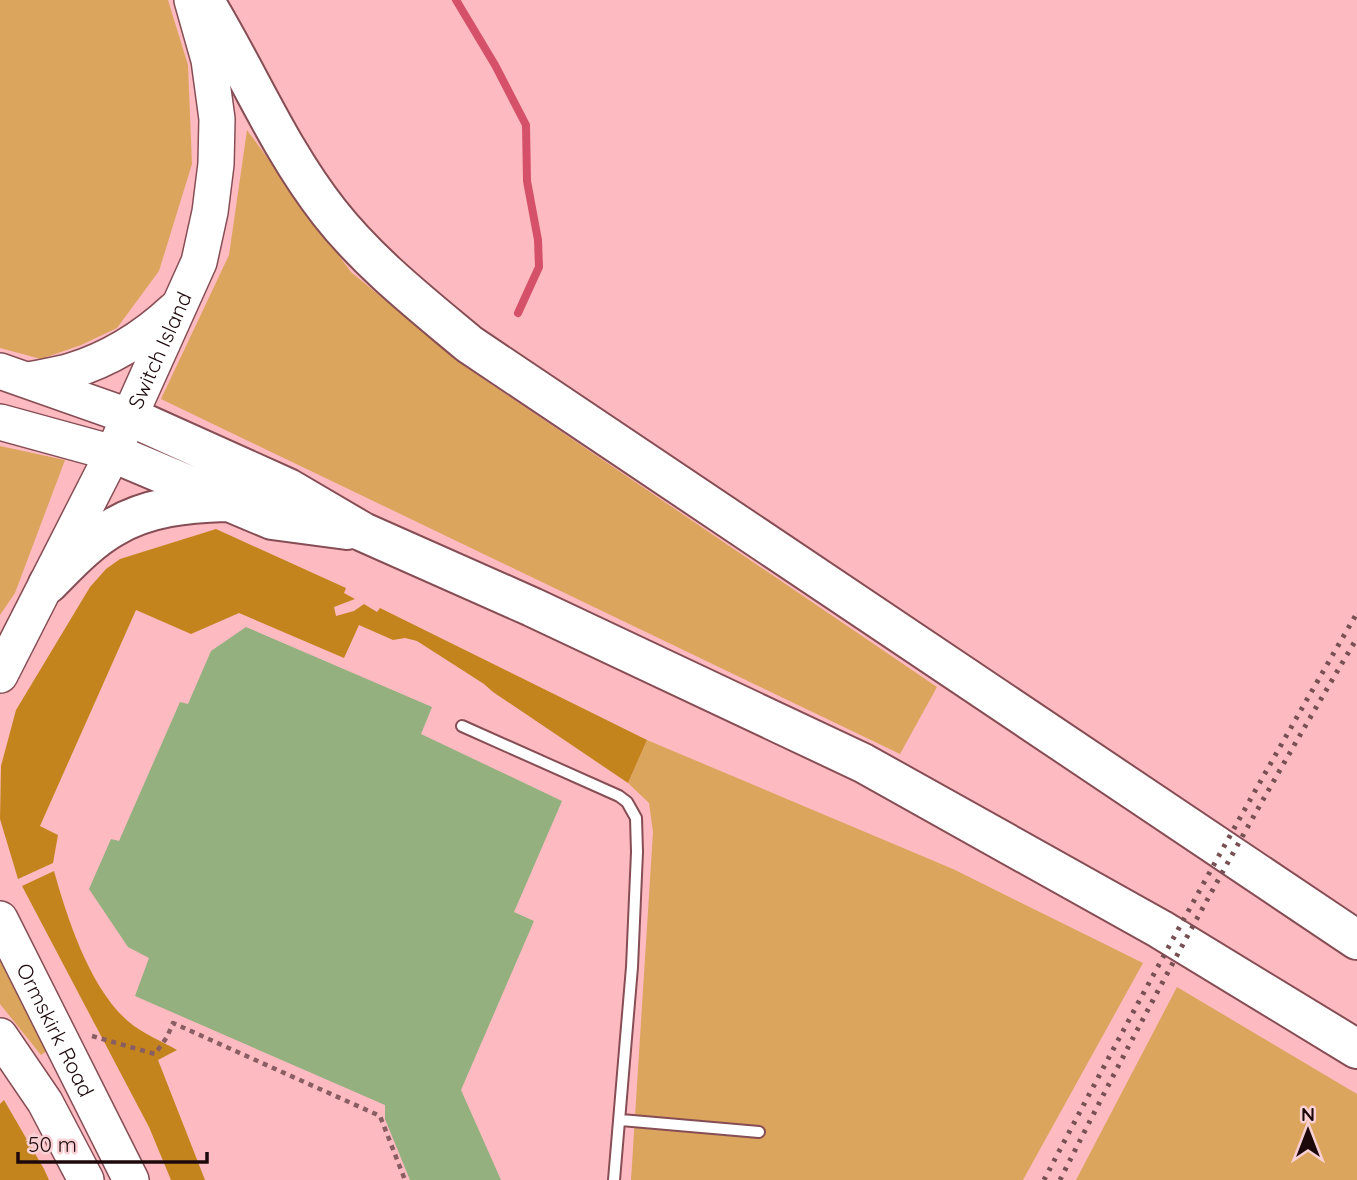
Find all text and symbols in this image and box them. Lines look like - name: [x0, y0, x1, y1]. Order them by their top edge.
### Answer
- street label: Switch Island: [122, 288, 197, 412]
- street label: Ormskirk Road: [11, 959, 100, 1101]
- north arrow: [1273, 1096, 1343, 1166]
- text: N: [1301, 1102, 1315, 1126]
- scale bar: [18, 1120, 206, 1164]
- text: 50 m: [28, 1131, 77, 1157]

